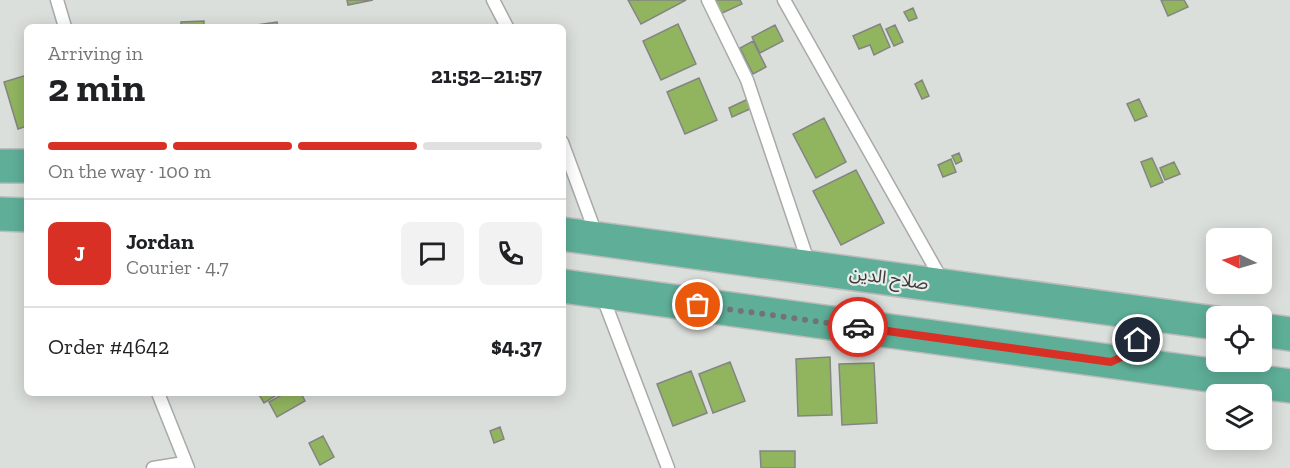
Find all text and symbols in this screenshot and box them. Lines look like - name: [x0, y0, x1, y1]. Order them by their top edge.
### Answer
- text: Arriving in: [48, 41, 143, 65]
- text: 21:52–21:57: [431, 62, 542, 89]
- text: 2 min: [48, 64, 145, 111]
- text: On the way · 100 m: [48, 159, 211, 183]
- button: chat: [401, 222, 464, 285]
- button: phone: [479, 222, 542, 285]
- text: Jordan: [126, 228, 194, 255]
- north arrow: [1206, 228, 1272, 294]
- map controls: [1206, 228, 1272, 450]
- text: J: [74, 240, 85, 267]
- text: Courier · 4.7: [126, 255, 229, 279]
- street label: صلاح الدين: [848, 262, 930, 296]
- pin: [672, 279, 723, 330]
- icon: bag: [681, 288, 714, 321]
- courier: [828, 297, 888, 357]
- button: locate: [1206, 306, 1272, 372]
- icon: car: [842, 311, 875, 344]
- pin: [1112, 314, 1163, 365]
- icon: home: [1121, 323, 1154, 356]
- text: Order #4642: [48, 333, 169, 360]
- text: $4.37: [491, 333, 542, 360]
- button: layers: [1206, 384, 1272, 450]

